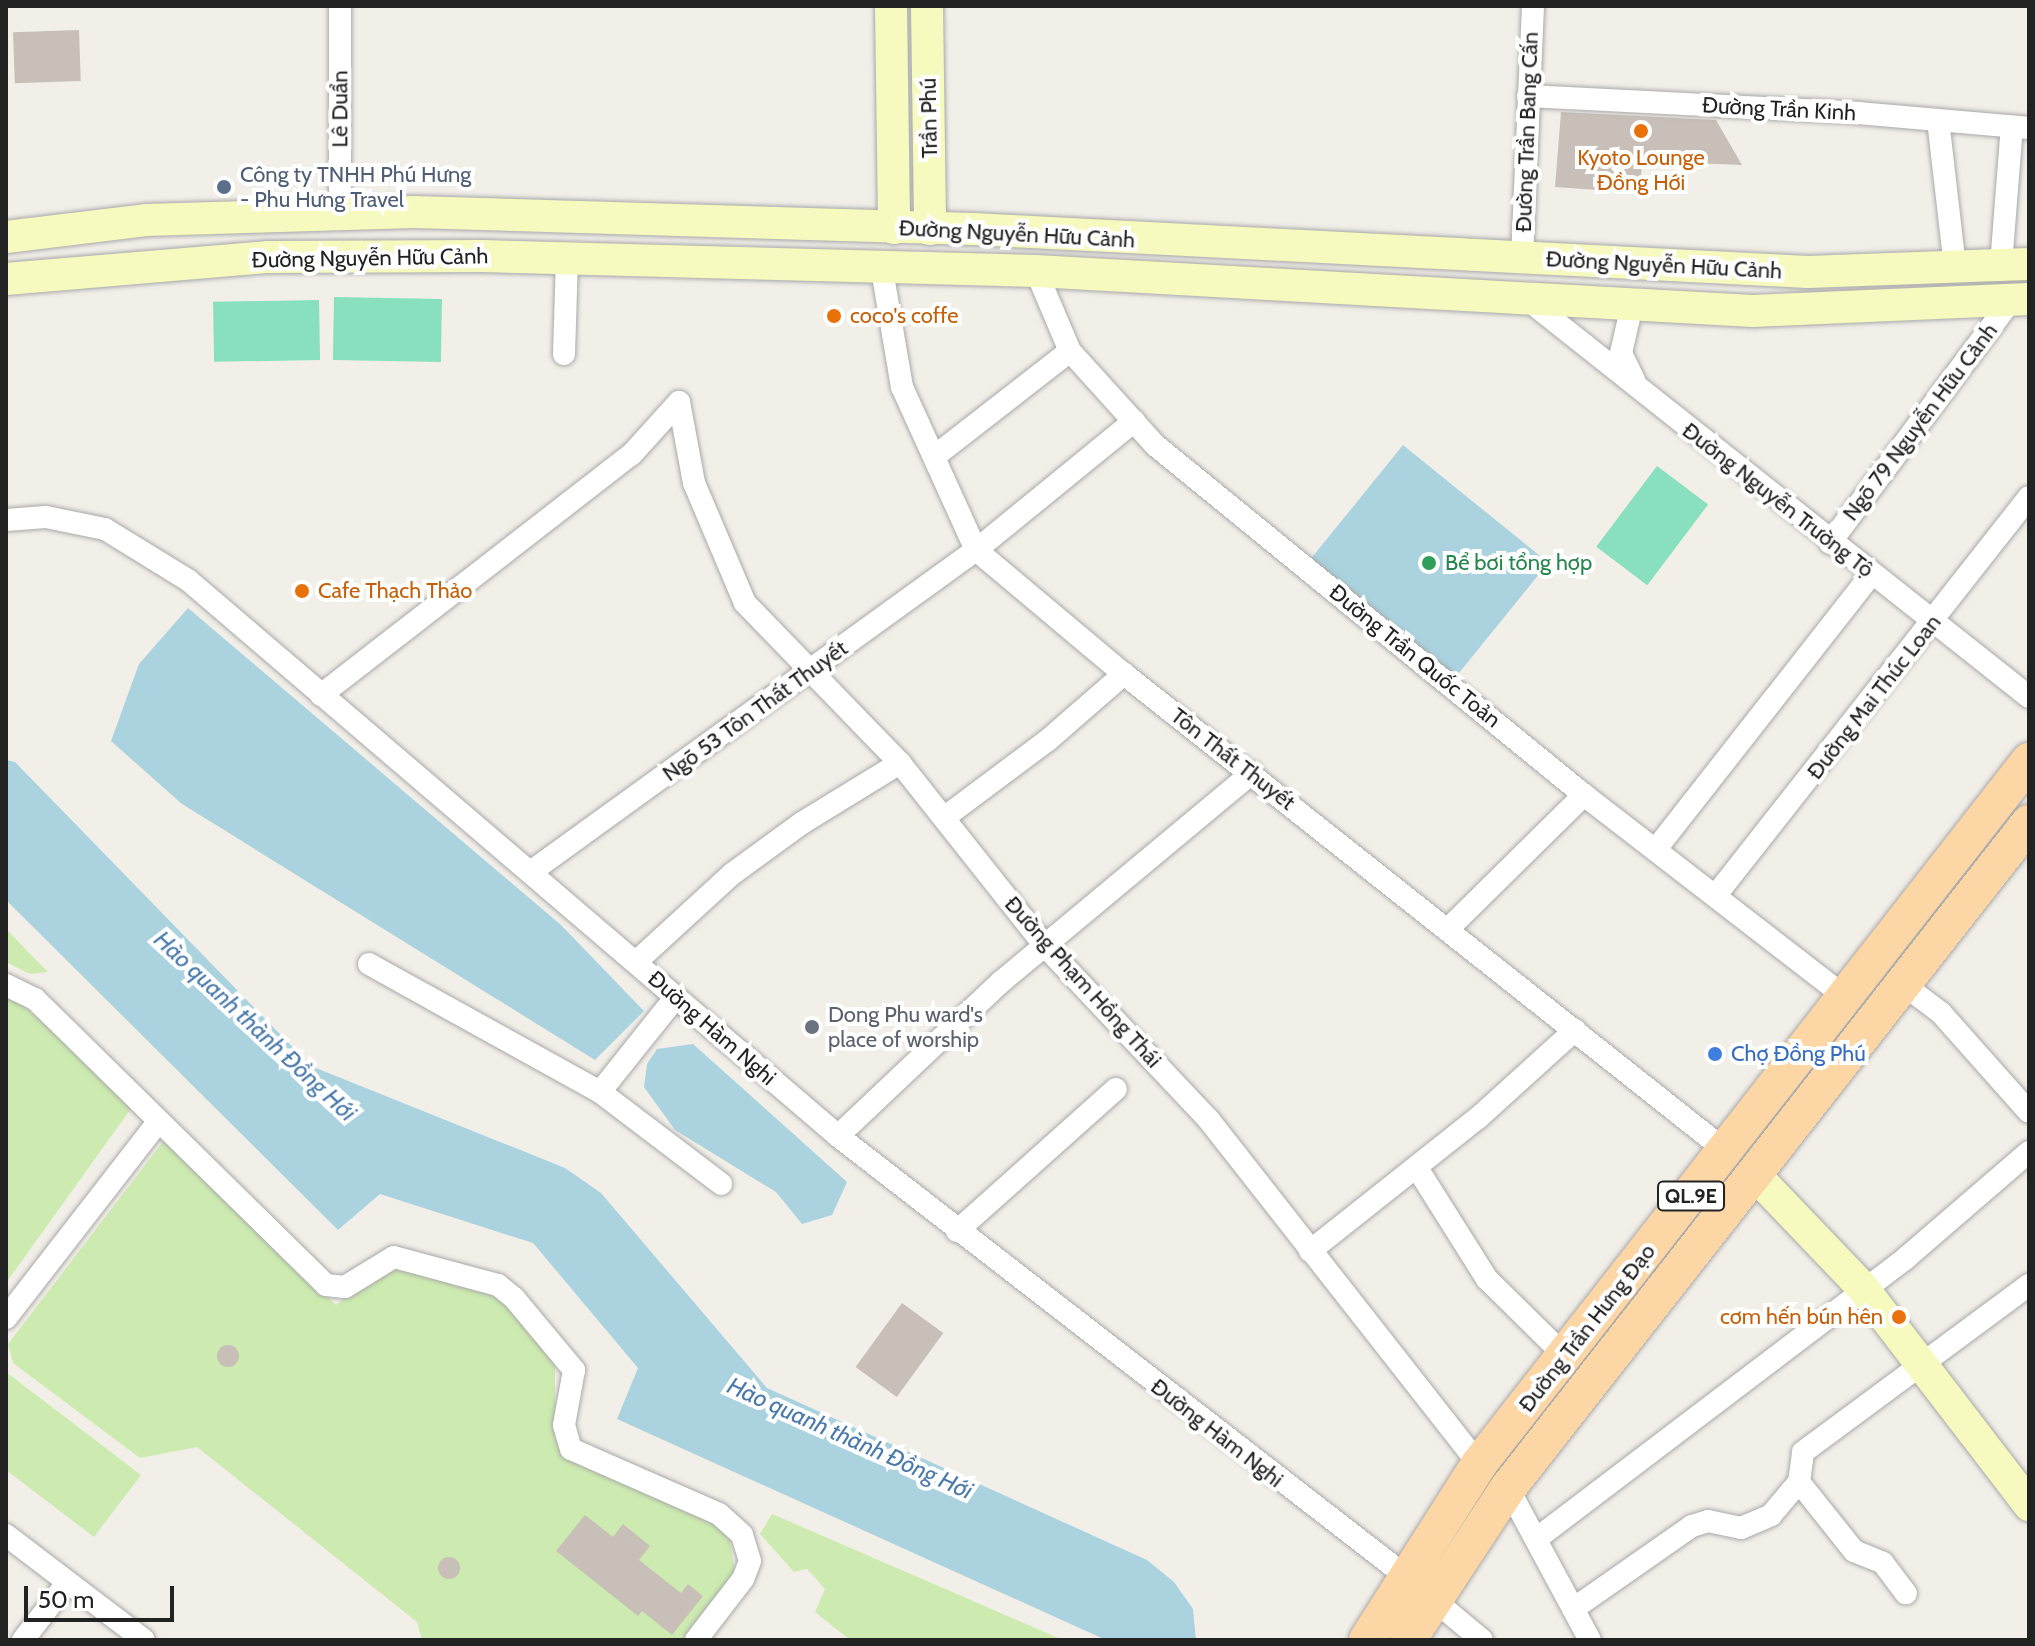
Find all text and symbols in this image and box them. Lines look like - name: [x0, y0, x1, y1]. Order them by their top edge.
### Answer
- street label: Đường Trần Bang Cấn: [1510, 31, 1544, 233]
- street label: Lê Duẩn: [327, 70, 353, 148]
- street label: Trần Phú: [915, 78, 943, 158]
- street label: Đường Trần Kinh: [1701, 92, 1857, 126]
- marker: Kyoto Lounge Đồng Hới: [1632, 122, 1650, 140]
- place label: Kyoto Lounge Đồng Hới: [1577, 144, 1705, 196]
- place label: Công ty TNHH Phú Hưng - Phu Hưng Travel: [240, 161, 471, 212]
- marker: Công ty TNHH Phú Hưng - Phu Hưng Travel: [215, 178, 233, 196]
- street label: Đường Nguyễn Hữu Cảnh: [898, 215, 1136, 253]
- street label: Đường Nguyễn Hữu Cảnh: [252, 243, 488, 273]
- street label: Đường Nguyễn Hữu Cảnh: [1545, 246, 1783, 284]
- place label: coco's coffe: [850, 303, 958, 329]
- marker: coco's coffe: [825, 307, 843, 325]
- street label: Ngõ 79 Nguyễn Hữu Cảnh: [1837, 318, 2003, 526]
- street label: Đường Nguyễn Trường Tộ: [1677, 417, 1879, 583]
- place label: Bể bơi tổng hợp: [1445, 550, 1592, 576]
- marker: Bể bơi tổng hợp: [1420, 554, 1438, 572]
- place label: Cafe Thạch Thảo: [318, 578, 472, 604]
- street label: Đường Trần Quốc Toản: [1324, 579, 1506, 733]
- marker: Cafe Thạch Thảo: [293, 582, 311, 600]
- street label: Đường Mai Thúc Loan: [1802, 609, 1946, 785]
- street label: Ngõ 53 Tôn Thất Thuyết: [657, 635, 853, 787]
- street label: Tôn Thất Thuyết: [1166, 702, 1300, 816]
- street label: Đường Phạm Hồng Thái: [999, 891, 1167, 1073]
- water label: Hào quanh thành Đồng Hới: [148, 925, 362, 1127]
- street label: Đường Hàm Nghi: [643, 965, 781, 1091]
- place label: Dong Phu ward's place of worship: [828, 1001, 983, 1052]
- marker: Dong Phu ward's place of worship: [803, 1018, 821, 1036]
- place label: Chợ Đồng Phú: [1731, 1041, 1866, 1067]
- marker: Chợ Đồng Phú: [1706, 1045, 1724, 1063]
- road number: QL.9E: [1657, 1180, 1725, 1212]
- street label: Đường Trần Hưng Đạo: [1513, 1239, 1661, 1417]
- place label: cơm hến bún hên: [1720, 1304, 1883, 1330]
- marker: cơm hến bún hên: [1890, 1308, 1908, 1326]
- water label: Hào quanh thành Đồng Hới: [723, 1371, 977, 1505]
- street label: Đường Hàm Nghi: [1146, 1373, 1288, 1493]
- scale bar: [28, 1570, 178, 1620]
- text: 50 m: [38, 1585, 94, 1614]

